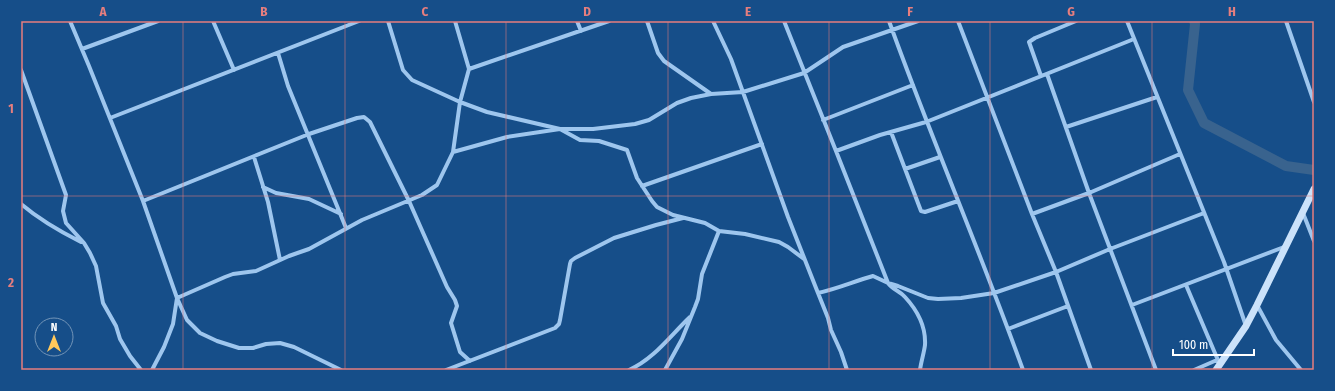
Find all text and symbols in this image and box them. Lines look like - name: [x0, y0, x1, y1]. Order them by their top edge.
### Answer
- text: A: [98, 4, 107, 19]
- text: B: [260, 4, 268, 19]
- text: C: [422, 4, 429, 19]
- text: D: [583, 4, 591, 19]
- text: E: [745, 4, 751, 19]
- text: F: [907, 4, 913, 19]
- text: G: [1067, 4, 1075, 19]
- text: H: [1228, 4, 1236, 19]
- text: 1: [8, 101, 14, 116]
- text: 2: [7, 275, 14, 290]
- north arrow: [34, 317, 74, 357]
- text: N: [51, 321, 57, 334]
- scale bar: [1173, 331, 1254, 357]
- text: 100 m: [1179, 338, 1208, 352]

